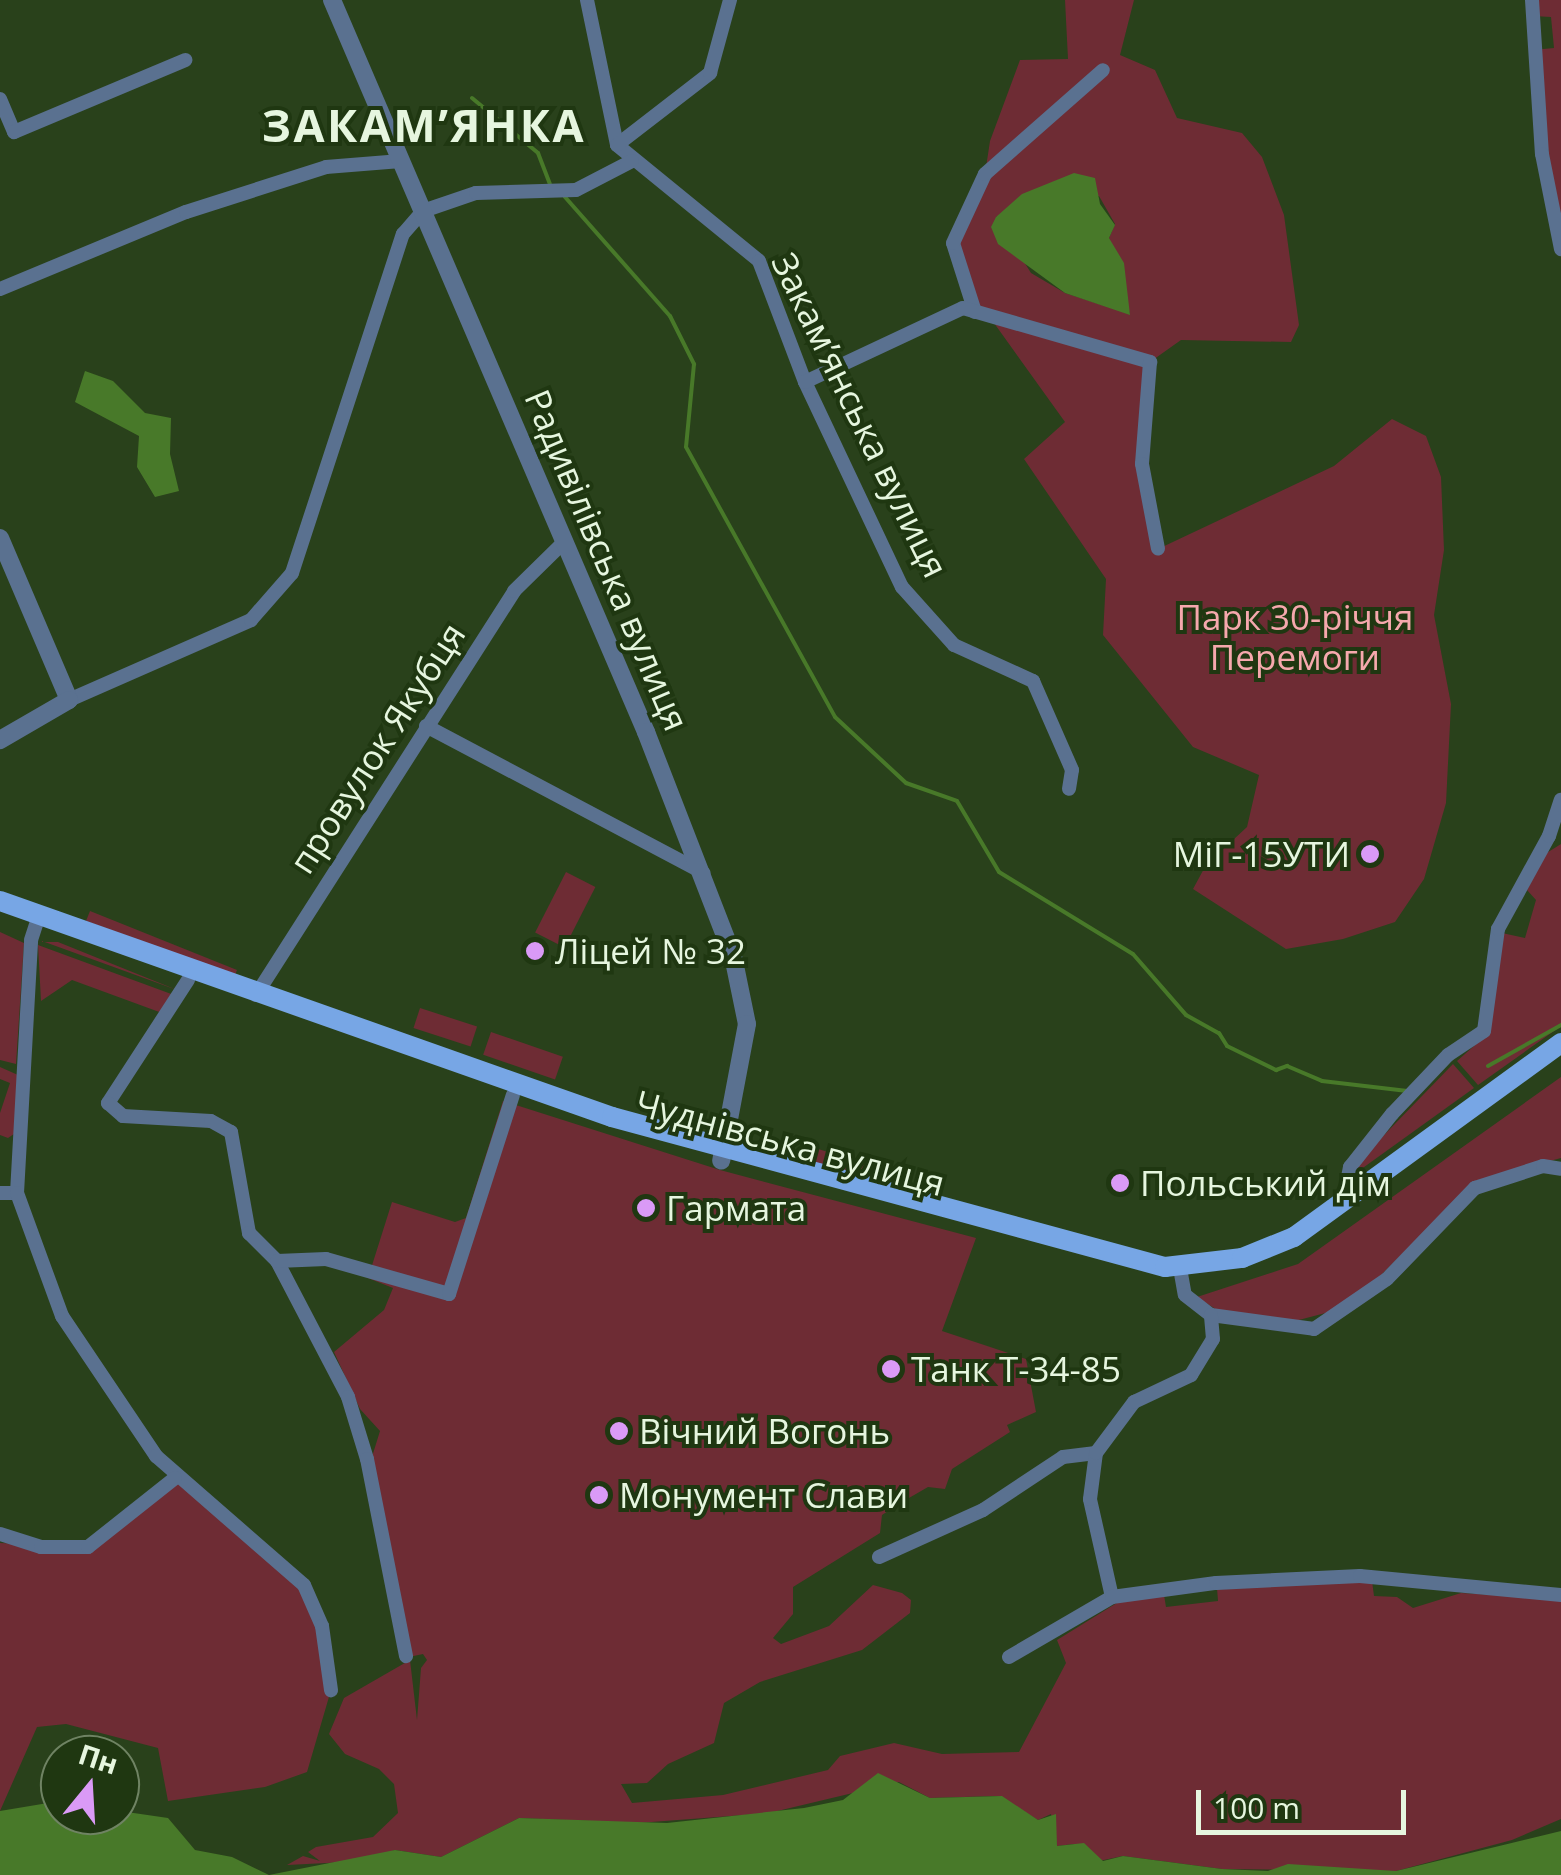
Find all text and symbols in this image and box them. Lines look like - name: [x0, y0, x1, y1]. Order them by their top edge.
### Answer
- district label: ЗАКАМ’ЯНКА: [262, 98, 586, 152]
- street label: Закамʼянська вулиця: [763, 246, 957, 584]
- street label: Радивілівська вулиця: [516, 383, 698, 737]
- park label: Парк 30-річчя Перемоги: [1177, 596, 1413, 678]
- street label: провулок Якубця: [280, 615, 474, 881]
- place label: МіГ-15УТИ: [1173, 833, 1350, 875]
- marker: МіГ-15УТИ: [1359, 843, 1381, 865]
- place label: Ліцей № 32: [555, 930, 746, 972]
- marker: Ліцей № 32: [524, 940, 546, 962]
- street label: Чуднівська вулиця: [631, 1082, 949, 1204]
- place label: Польський дім: [1140, 1162, 1391, 1204]
- marker: Польський дім: [1109, 1172, 1131, 1194]
- place label: Гармата: [666, 1187, 806, 1229]
- marker: Гармата: [635, 1197, 657, 1219]
- place label: Танк Т-34-85: [911, 1348, 1121, 1390]
- marker: Танк Т-34-85: [880, 1358, 902, 1380]
- place label: Вічний Вогонь: [639, 1410, 890, 1452]
- marker: Вічний Вогонь: [608, 1420, 630, 1442]
- place label: Монумент Слави: [619, 1474, 908, 1516]
- marker: Монумент Слави: [588, 1484, 610, 1506]
- text: Пн: [74, 1734, 123, 1783]
- north arrow: [40, 1735, 140, 1835]
- scale bar: [1201, 1770, 1411, 1832]
- text: 100 m: [1213, 1787, 1300, 1828]

